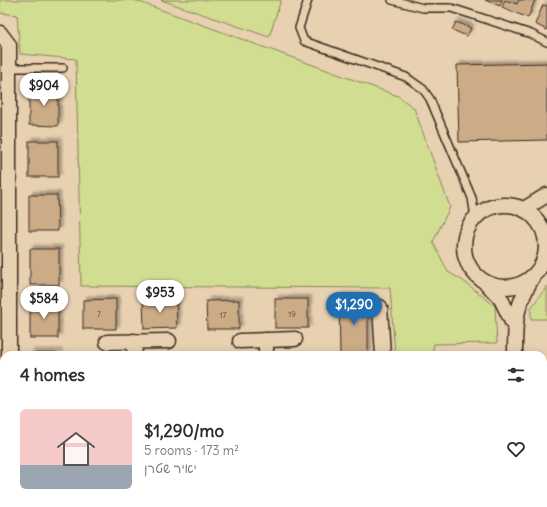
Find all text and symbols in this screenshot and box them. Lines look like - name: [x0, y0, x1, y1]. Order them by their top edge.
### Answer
- pin: $904: [20, 73, 68, 107]
- text: $904: [29, 77, 59, 94]
- pin: $953: [136, 280, 184, 314]
- text: $953: [145, 284, 175, 301]
- pin: $584: [20, 286, 68, 320]
- text: $584: [29, 290, 59, 307]
- pin: $1,290: [321, 292, 387, 326]
- text: $1,290: [335, 296, 373, 313]
- house number: 7: [97, 309, 101, 319]
- house number: 19: [288, 309, 296, 319]
- house number: 17: [219, 310, 227, 320]
- text: 4 homes: [20, 364, 85, 386]
- icon: filters: [505, 364, 527, 386]
- text: $1,290/mo: [144, 420, 224, 442]
- icon: home: [52, 425, 100, 473]
- icon: heart: [505, 438, 527, 460]
- text: 5 rooms · 173 m²: [144, 442, 239, 459]
- text: יאיר שטרן: [144, 460, 197, 477]

